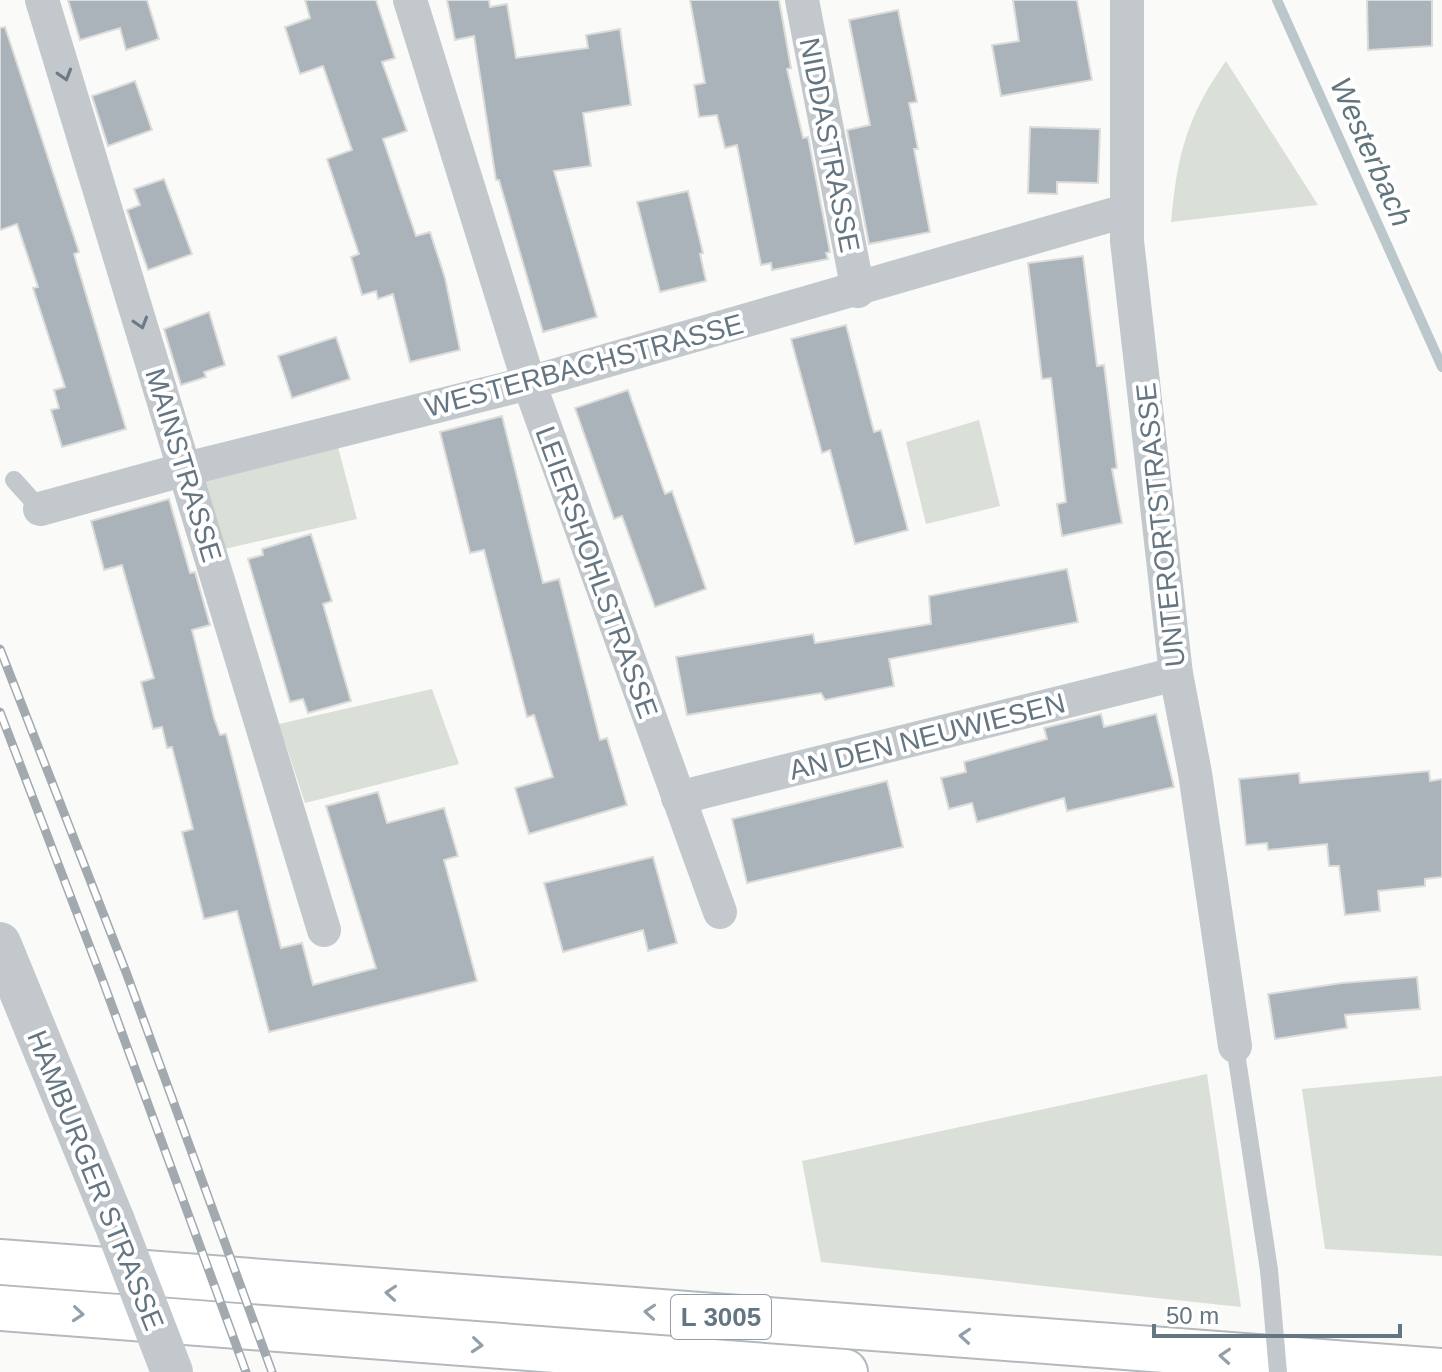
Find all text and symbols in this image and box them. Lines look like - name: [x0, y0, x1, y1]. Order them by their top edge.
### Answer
- street label: NIDDASTRASSE: [794, 35, 866, 255]
- one-way arrow: [56, 67, 72, 81]
- water label: Westerbach: [1324, 72, 1419, 231]
- street label: WESTERBACHSTRASSE: [422, 308, 747, 423]
- one-way arrow: [132, 316, 148, 329]
- street label: MAINSTRASSE: [139, 365, 228, 566]
- street label: UNTERORTSTRASSE: [1130, 381, 1191, 669]
- street label: LEIERSHOHLSTRASSE: [529, 422, 664, 722]
- street label: AN DEN NEUWIESEN: [786, 687, 1068, 786]
- street label: HAMBURGER STRASSE: [21, 1026, 170, 1335]
- one-way arrow: [384, 1285, 397, 1302]
- scale bar: [1154, 1288, 1400, 1338]
- road number: L 3005: [671, 1295, 771, 1339]
- text: 50 m: [1166, 1302, 1219, 1329]
- one-way arrow: [643, 1304, 656, 1321]
- one-way arrow: [72, 1305, 85, 1322]
- one-way arrow: [958, 1327, 971, 1344]
- one-way arrow: [470, 1336, 483, 1353]
- one-way arrow: [1218, 1348, 1231, 1365]

